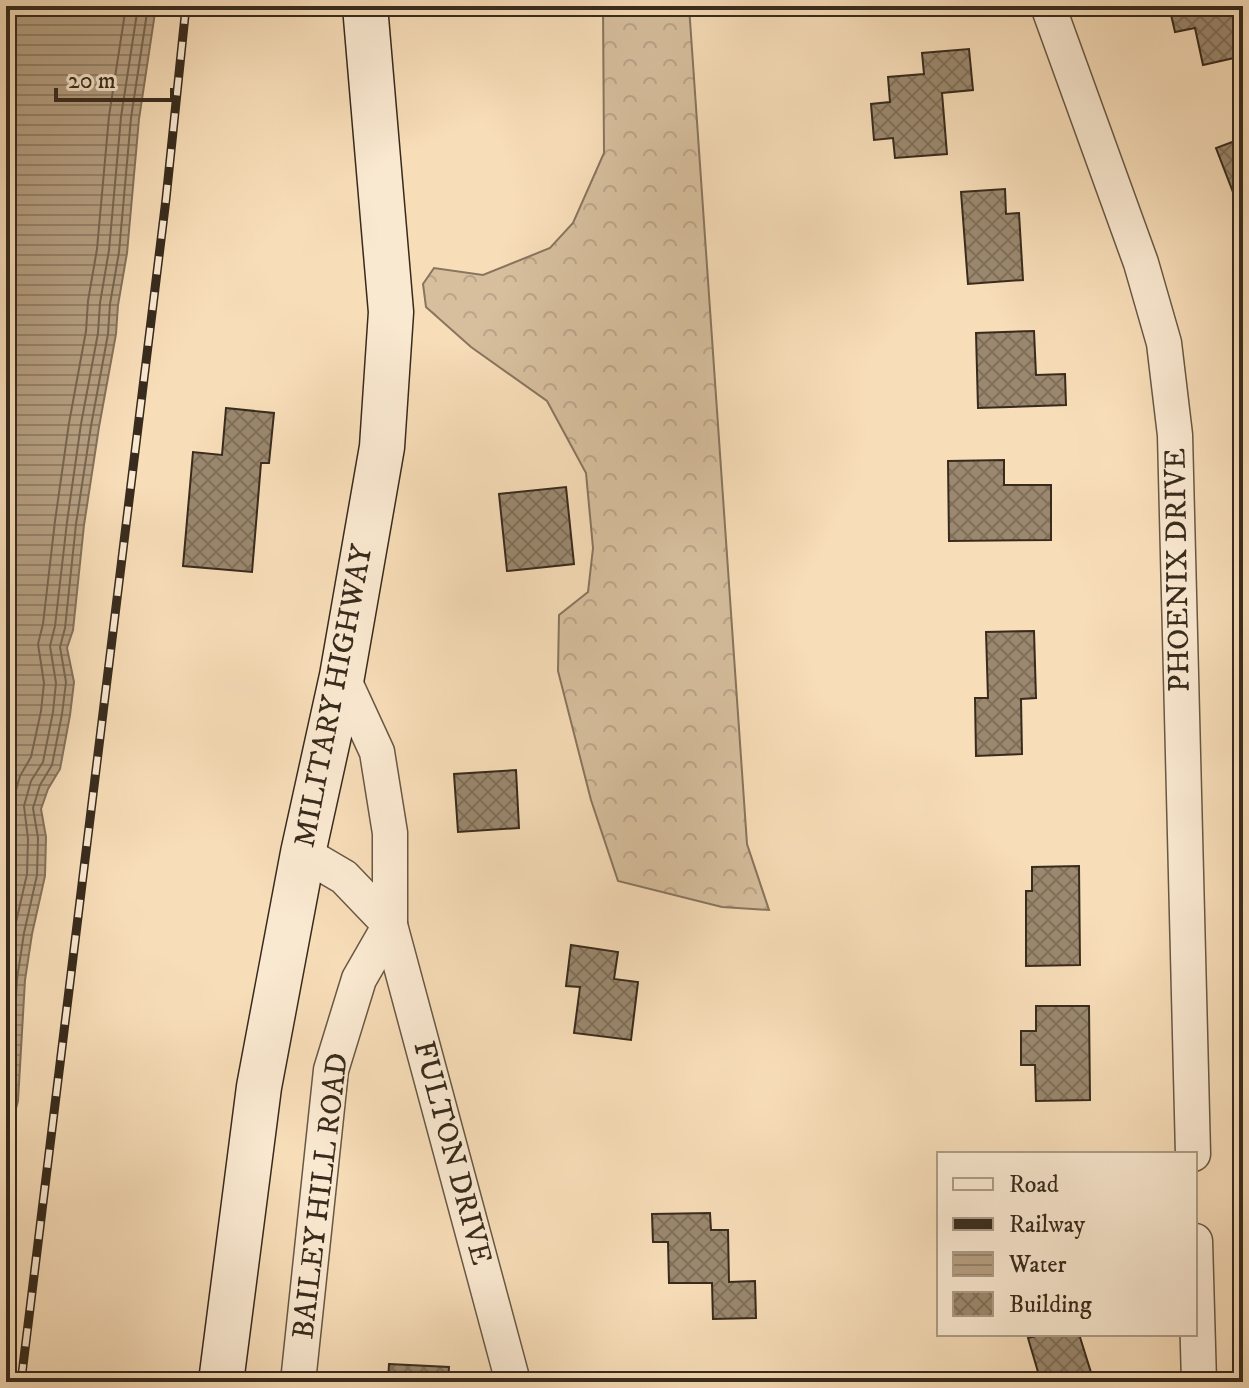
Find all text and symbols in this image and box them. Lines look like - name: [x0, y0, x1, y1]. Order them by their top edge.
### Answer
- scale bar: [56, 52, 172, 102]
- text: 20 m: [68, 66, 116, 96]
- street label: PHOENIX DRIVE: [1157, 448, 1199, 692]
- street label: MILITARY HIGHWAY: [287, 541, 382, 850]
- street label: FULTON DRIVE: [404, 1037, 500, 1269]
- street label: BAILEY HILL ROAD: [285, 1051, 357, 1341]
- legend: [937, 1152, 1197, 1336]
- text: Road: [1009, 1170, 1059, 1200]
- text: Railway: [1009, 1210, 1086, 1240]
- text: Water: [1008, 1250, 1066, 1280]
- text: Building: [1009, 1290, 1092, 1320]

